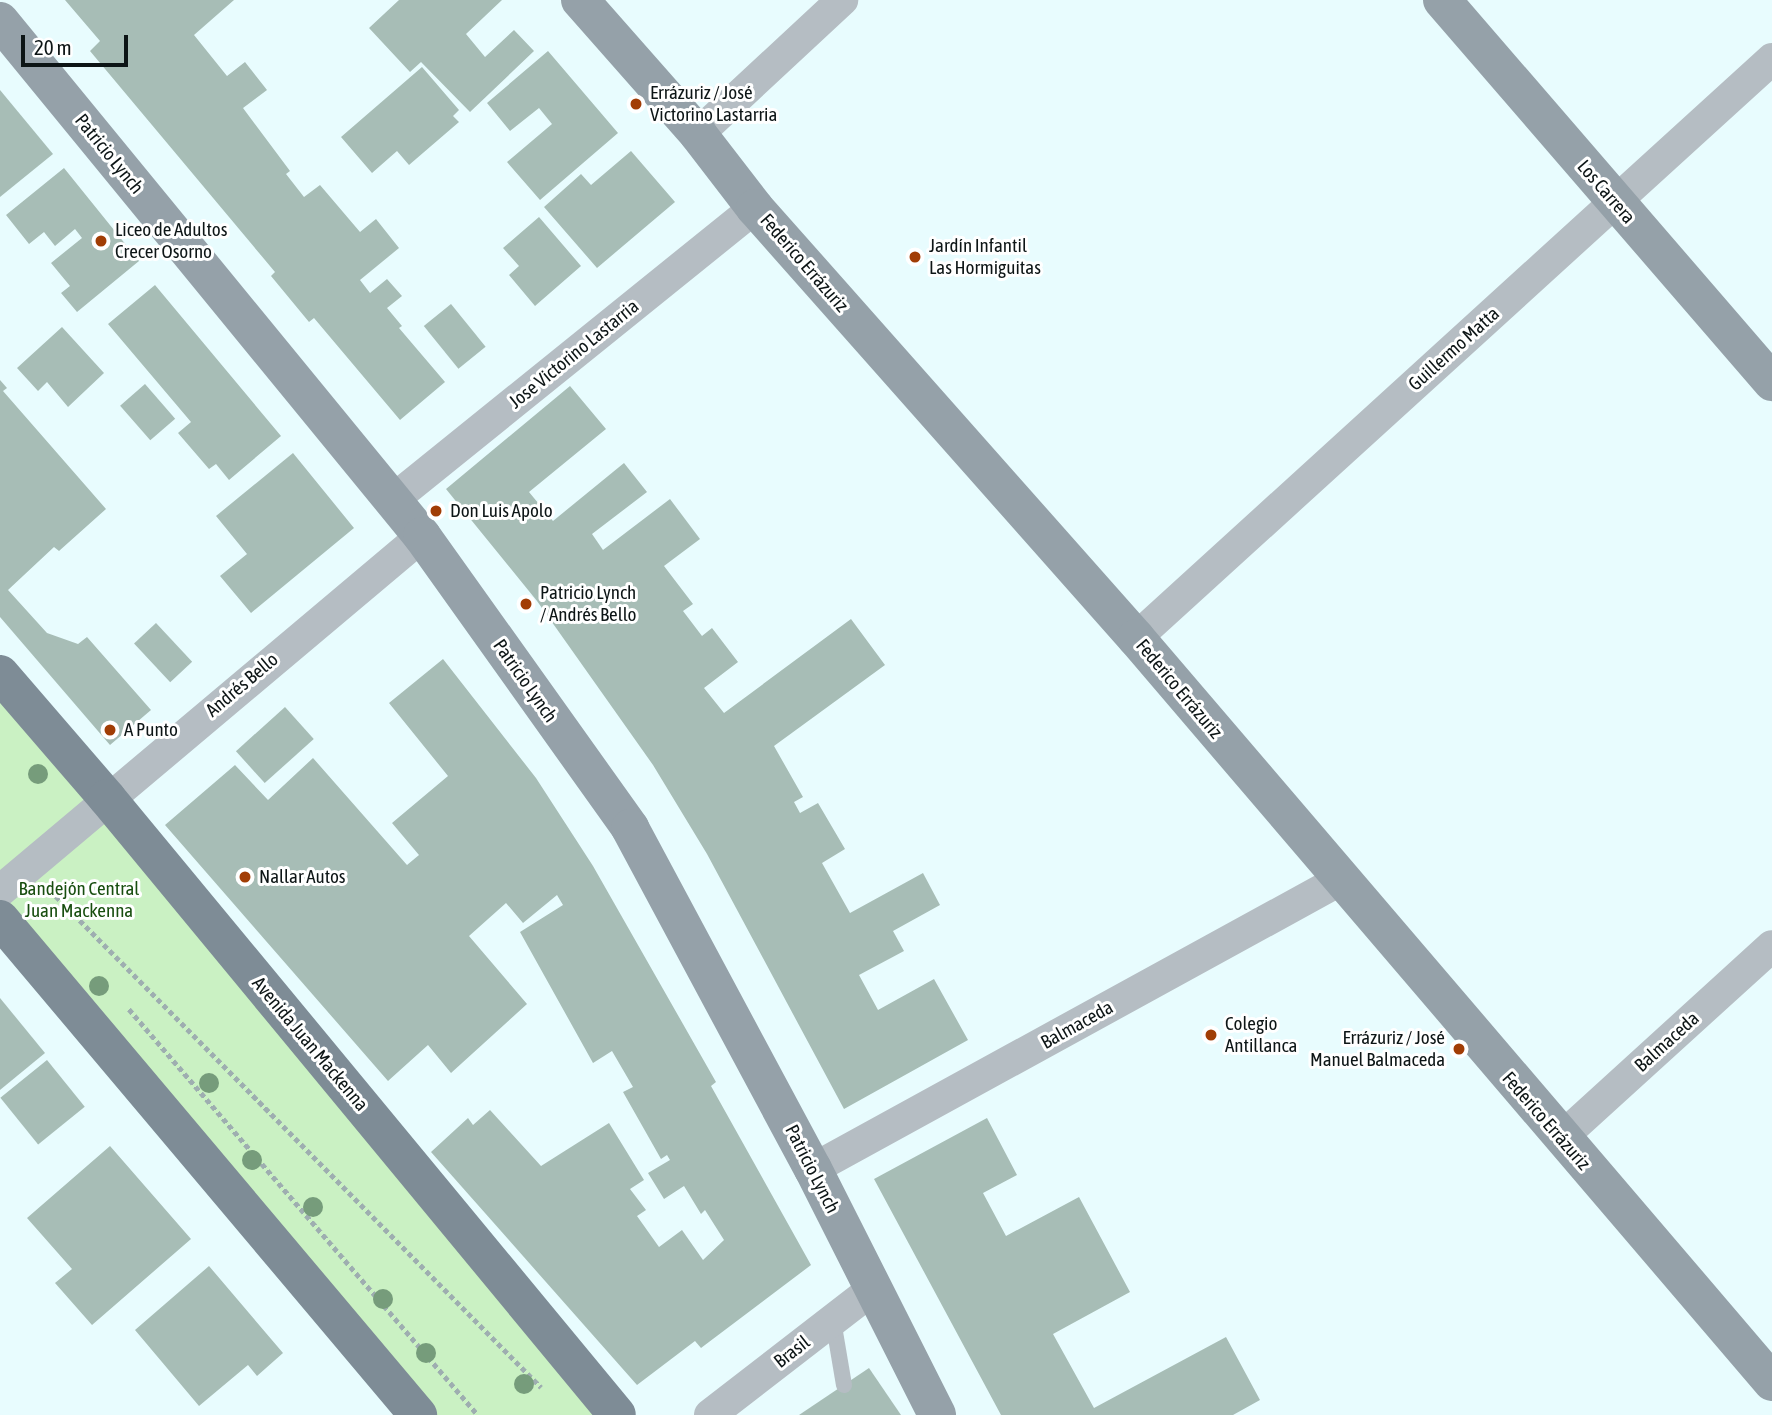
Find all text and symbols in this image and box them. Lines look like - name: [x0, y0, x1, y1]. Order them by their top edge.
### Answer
- scale bar: [24, 21, 131, 65]
- text: 20 m: [34, 35, 72, 59]
- place label: Errázuriz / José Victorino Lastarria: [650, 82, 777, 126]
- marker: Errázuriz / José Victorino Lastarria: [628, 96, 644, 112]
- street label: Patricio Lynch: [70, 109, 148, 199]
- street label: Los Carrera: [1572, 156, 1640, 228]
- street label: Federico Errázuriz: [755, 209, 853, 317]
- place label: Liceo de Adultos Crecer Osorno: [115, 219, 227, 263]
- marker: Liceo de Adultos Crecer Osorno: [93, 233, 109, 249]
- place label: Jardín Infantil Las Hormiguitas: [929, 235, 1041, 279]
- marker: Jardín Infantil Las Hormiguitas: [907, 249, 923, 265]
- street label: Jose Victorino Lastarria: [505, 295, 643, 413]
- street label: Guillermo Matta: [1404, 302, 1504, 396]
- place label: Don Luis Apolo: [450, 500, 553, 522]
- marker: Don Luis Apolo: [428, 503, 444, 519]
- place label: Patricio Lynch / Andrés Bello: [540, 582, 637, 626]
- marker: Patricio Lynch / Andrés Bello: [518, 596, 534, 612]
- street label: Patricio Lynch: [488, 635, 562, 727]
- street label: Federico Errázuriz: [1131, 635, 1227, 743]
- street label: Andrés Bello: [201, 648, 283, 722]
- place label: A Punto: [124, 719, 178, 741]
- marker: A Punto: [102, 722, 118, 738]
- place label: Nallar Autos: [259, 866, 346, 888]
- marker: Nallar Autos: [237, 869, 253, 885]
- park label: Bandejón Central Juan Mackenna: [19, 878, 139, 922]
- street label: Avenida Juan Mackenna: [247, 972, 373, 1116]
- street label: Balmaceda: [1037, 996, 1117, 1054]
- street label: Balmaceda: [1630, 1007, 1704, 1077]
- place label: Colegio Antillanca: [1225, 1013, 1297, 1057]
- marker: Colegio Antillanca: [1203, 1027, 1219, 1043]
- place label: Errázuriz / José Manuel Balmaceda: [1310, 1027, 1445, 1071]
- marker: Errázuriz / José Manuel Balmaceda: [1451, 1041, 1467, 1057]
- street label: Federico Errázuriz: [1497, 1067, 1595, 1175]
- street label: Patricio Lynch: [780, 1121, 844, 1217]
- street label: Brasil: [770, 1331, 814, 1373]

